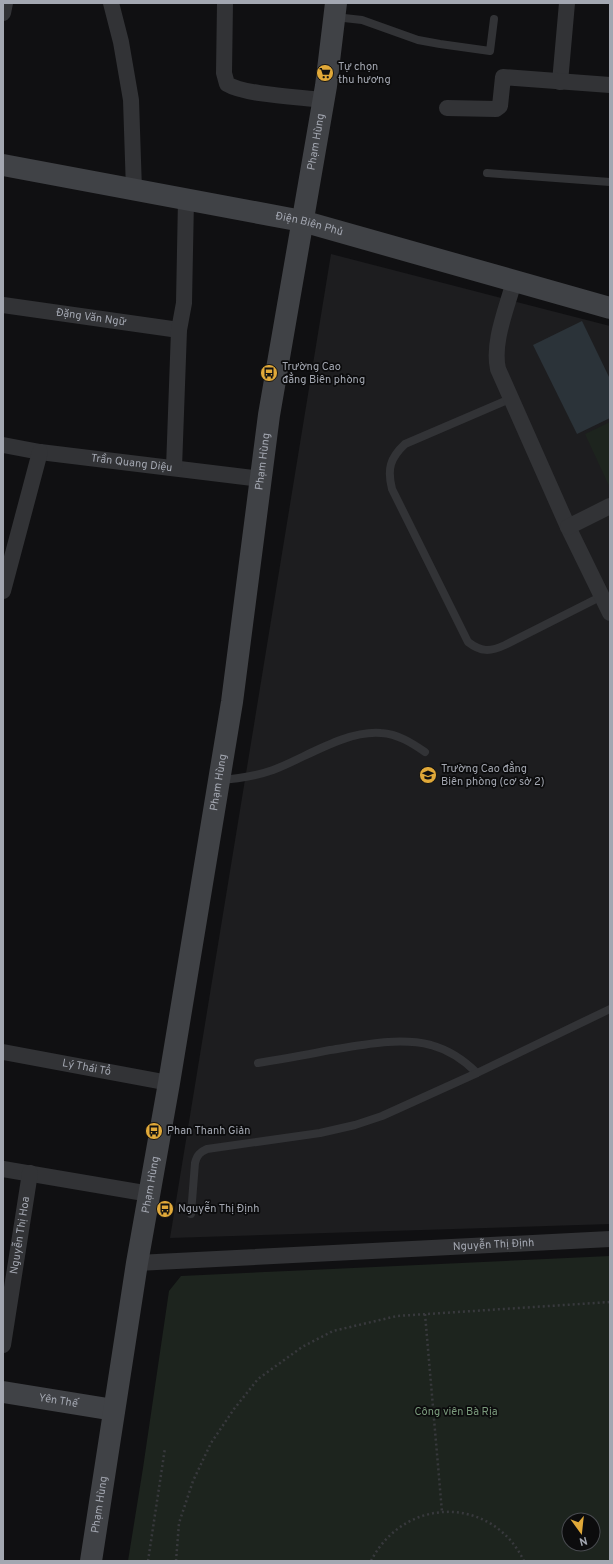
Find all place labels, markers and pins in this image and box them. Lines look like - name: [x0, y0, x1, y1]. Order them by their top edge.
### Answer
- place label: Tự chọn thu hương: [338, 60, 391, 87]
- supermarket icon: Tự chọn thu hương: [315, 63, 335, 83]
- place label: Trường Cao đẳng Biên phòng: [282, 360, 365, 387]
- bus stop icon: Trường Cao đẳng Biên phòng: [259, 363, 279, 383]
- place label: Trường Cao đẳng Biên phòng (cơ sở 2): [441, 761, 544, 789]
- school or university icon: Trường Cao đẳng Biên phòng (cơ sở 2): [418, 765, 438, 785]
- bus stop icon: Phan Thanh Giản: [144, 1121, 164, 1141]
- place label: Phan Thanh Giản: [167, 1124, 251, 1138]
- bus stop icon: Nguyễn Thị Định: [155, 1199, 175, 1219]
- place label: Nguyễn Thị Định: [178, 1201, 259, 1216]

